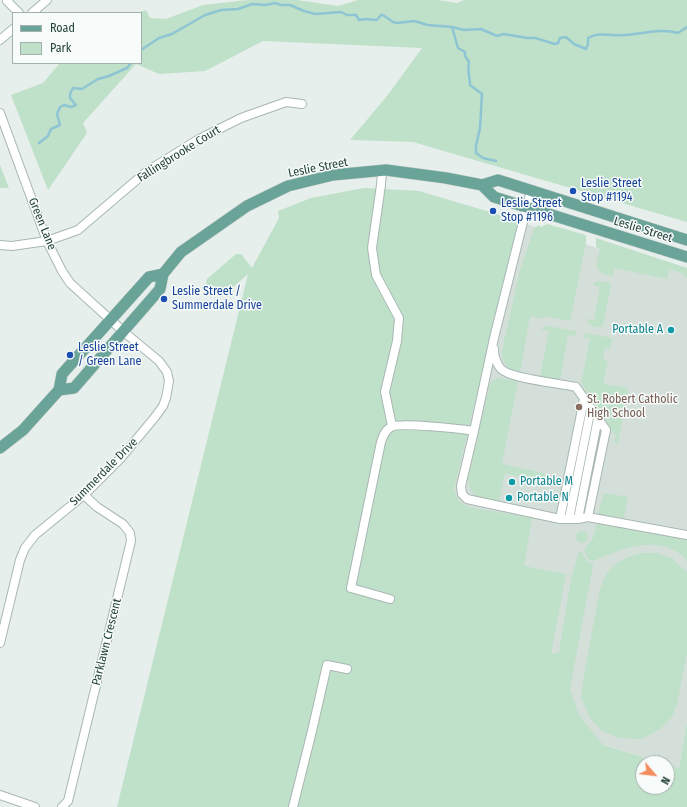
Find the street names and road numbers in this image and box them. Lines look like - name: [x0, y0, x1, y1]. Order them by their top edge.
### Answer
- street label: Fallingbrooke Court: [135, 123, 223, 185]
- street label: Leslie Street: [287, 155, 349, 181]
- street label: Green Lane: [25, 196, 59, 252]
- street label: Leslie Street: [612, 214, 674, 246]
- street label: Summerdale Drive: [67, 435, 141, 509]
- street label: Parklawn Crescent: [89, 597, 125, 687]

